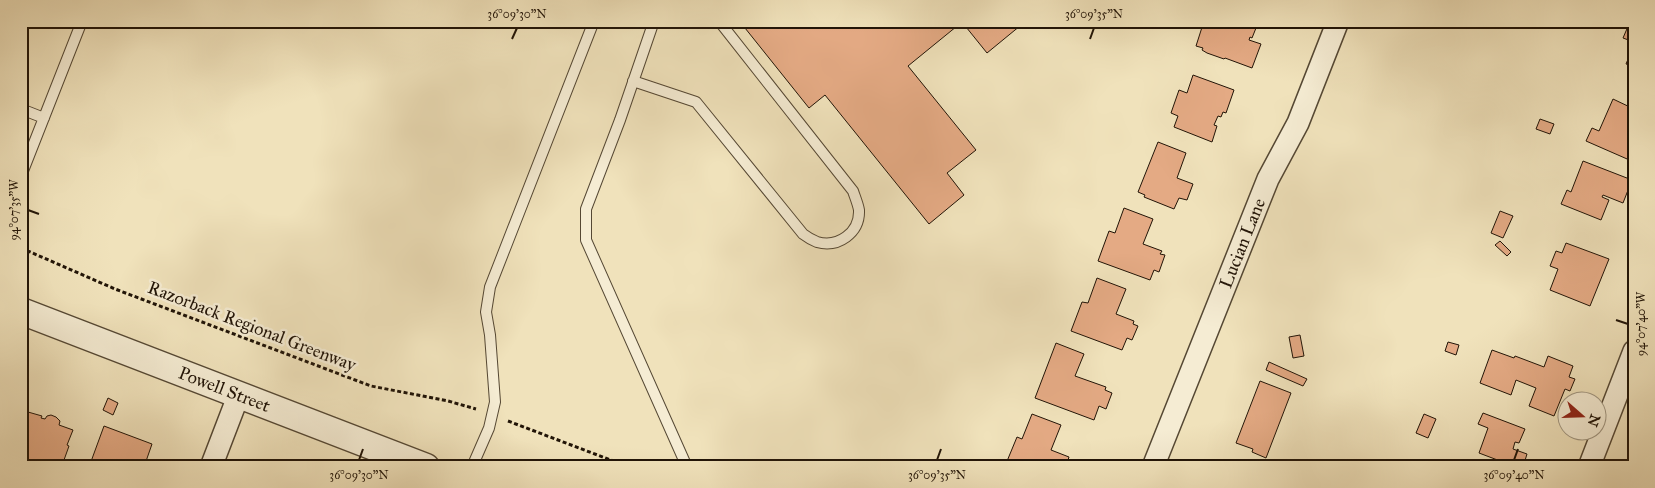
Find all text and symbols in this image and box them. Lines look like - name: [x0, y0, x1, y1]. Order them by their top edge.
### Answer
- text: 36°09'30"N: [487, 7, 547, 21]
- text: 36°09'35"N: [1065, 7, 1123, 21]
- text: 94°07'35"W: [7, 179, 21, 241]
- street label: Lucian Lane: [1215, 195, 1270, 291]
- street label: Razorback Regional Greenway: [144, 276, 360, 377]
- text: 94°07'40"W: [1634, 291, 1648, 356]
- street label: Powell Street: [175, 362, 274, 417]
- north arrow: [1558, 390, 1608, 440]
- text: N: [1584, 412, 1604, 429]
- text: 36°09'30"N: [329, 468, 389, 482]
- text: 36°09'35"N: [908, 468, 966, 482]
- text: 36°09'40"N: [1483, 468, 1545, 482]

